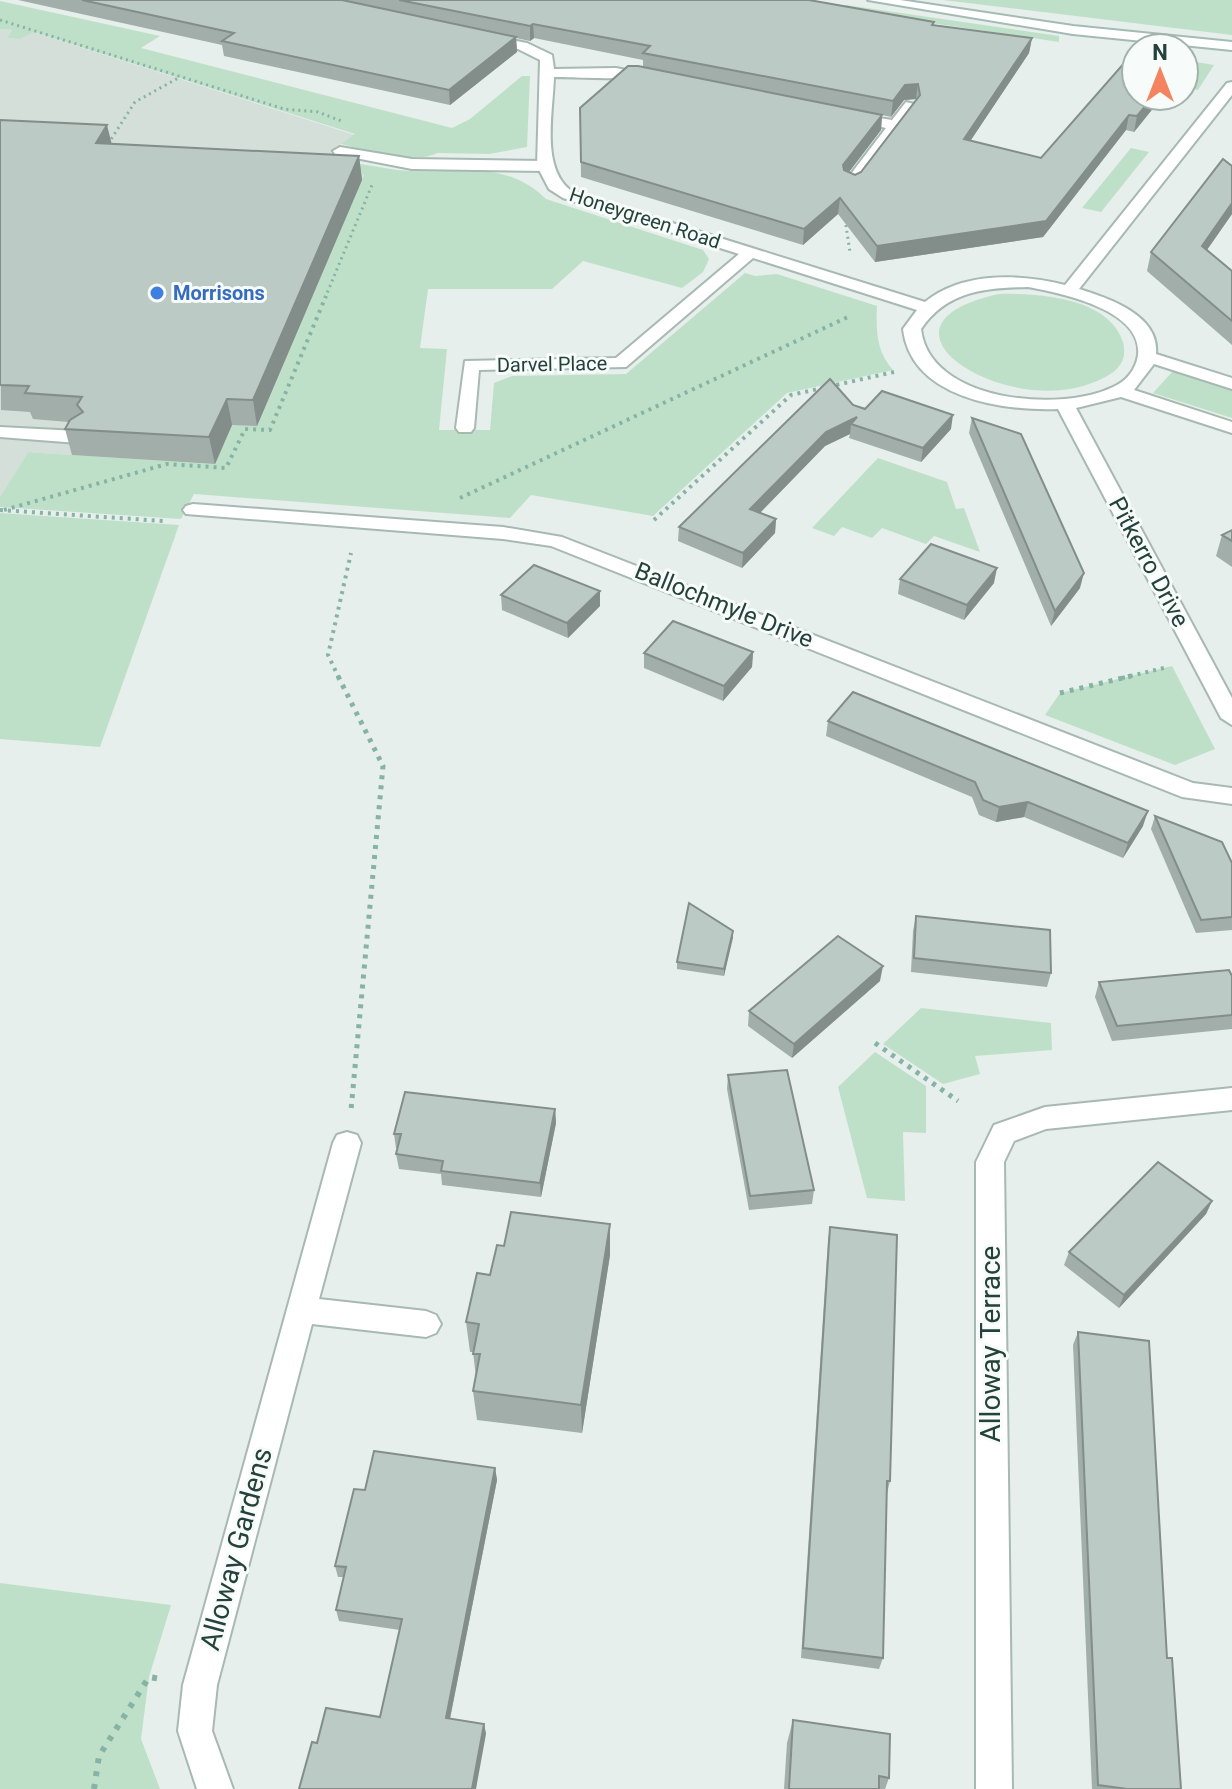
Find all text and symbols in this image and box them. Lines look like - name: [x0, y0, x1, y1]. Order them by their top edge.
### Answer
- north arrow: [1120, 32, 1200, 112]
- text: N: [1152, 40, 1168, 65]
- street label: Honeygreen Road: [566, 182, 724, 254]
- place label: Morrisons: [173, 281, 265, 305]
- marker: Morrisons: [148, 284, 166, 302]
- street label: Darvel Place: [497, 351, 607, 377]
- street label: Pitkerro Drive: [1103, 492, 1195, 632]
- street label: Ballochmyle Drive: [631, 556, 817, 654]
- street label: Alloway Terrace: [974, 1246, 1007, 1442]
- street label: Alloway Gardens: [193, 1444, 279, 1654]

